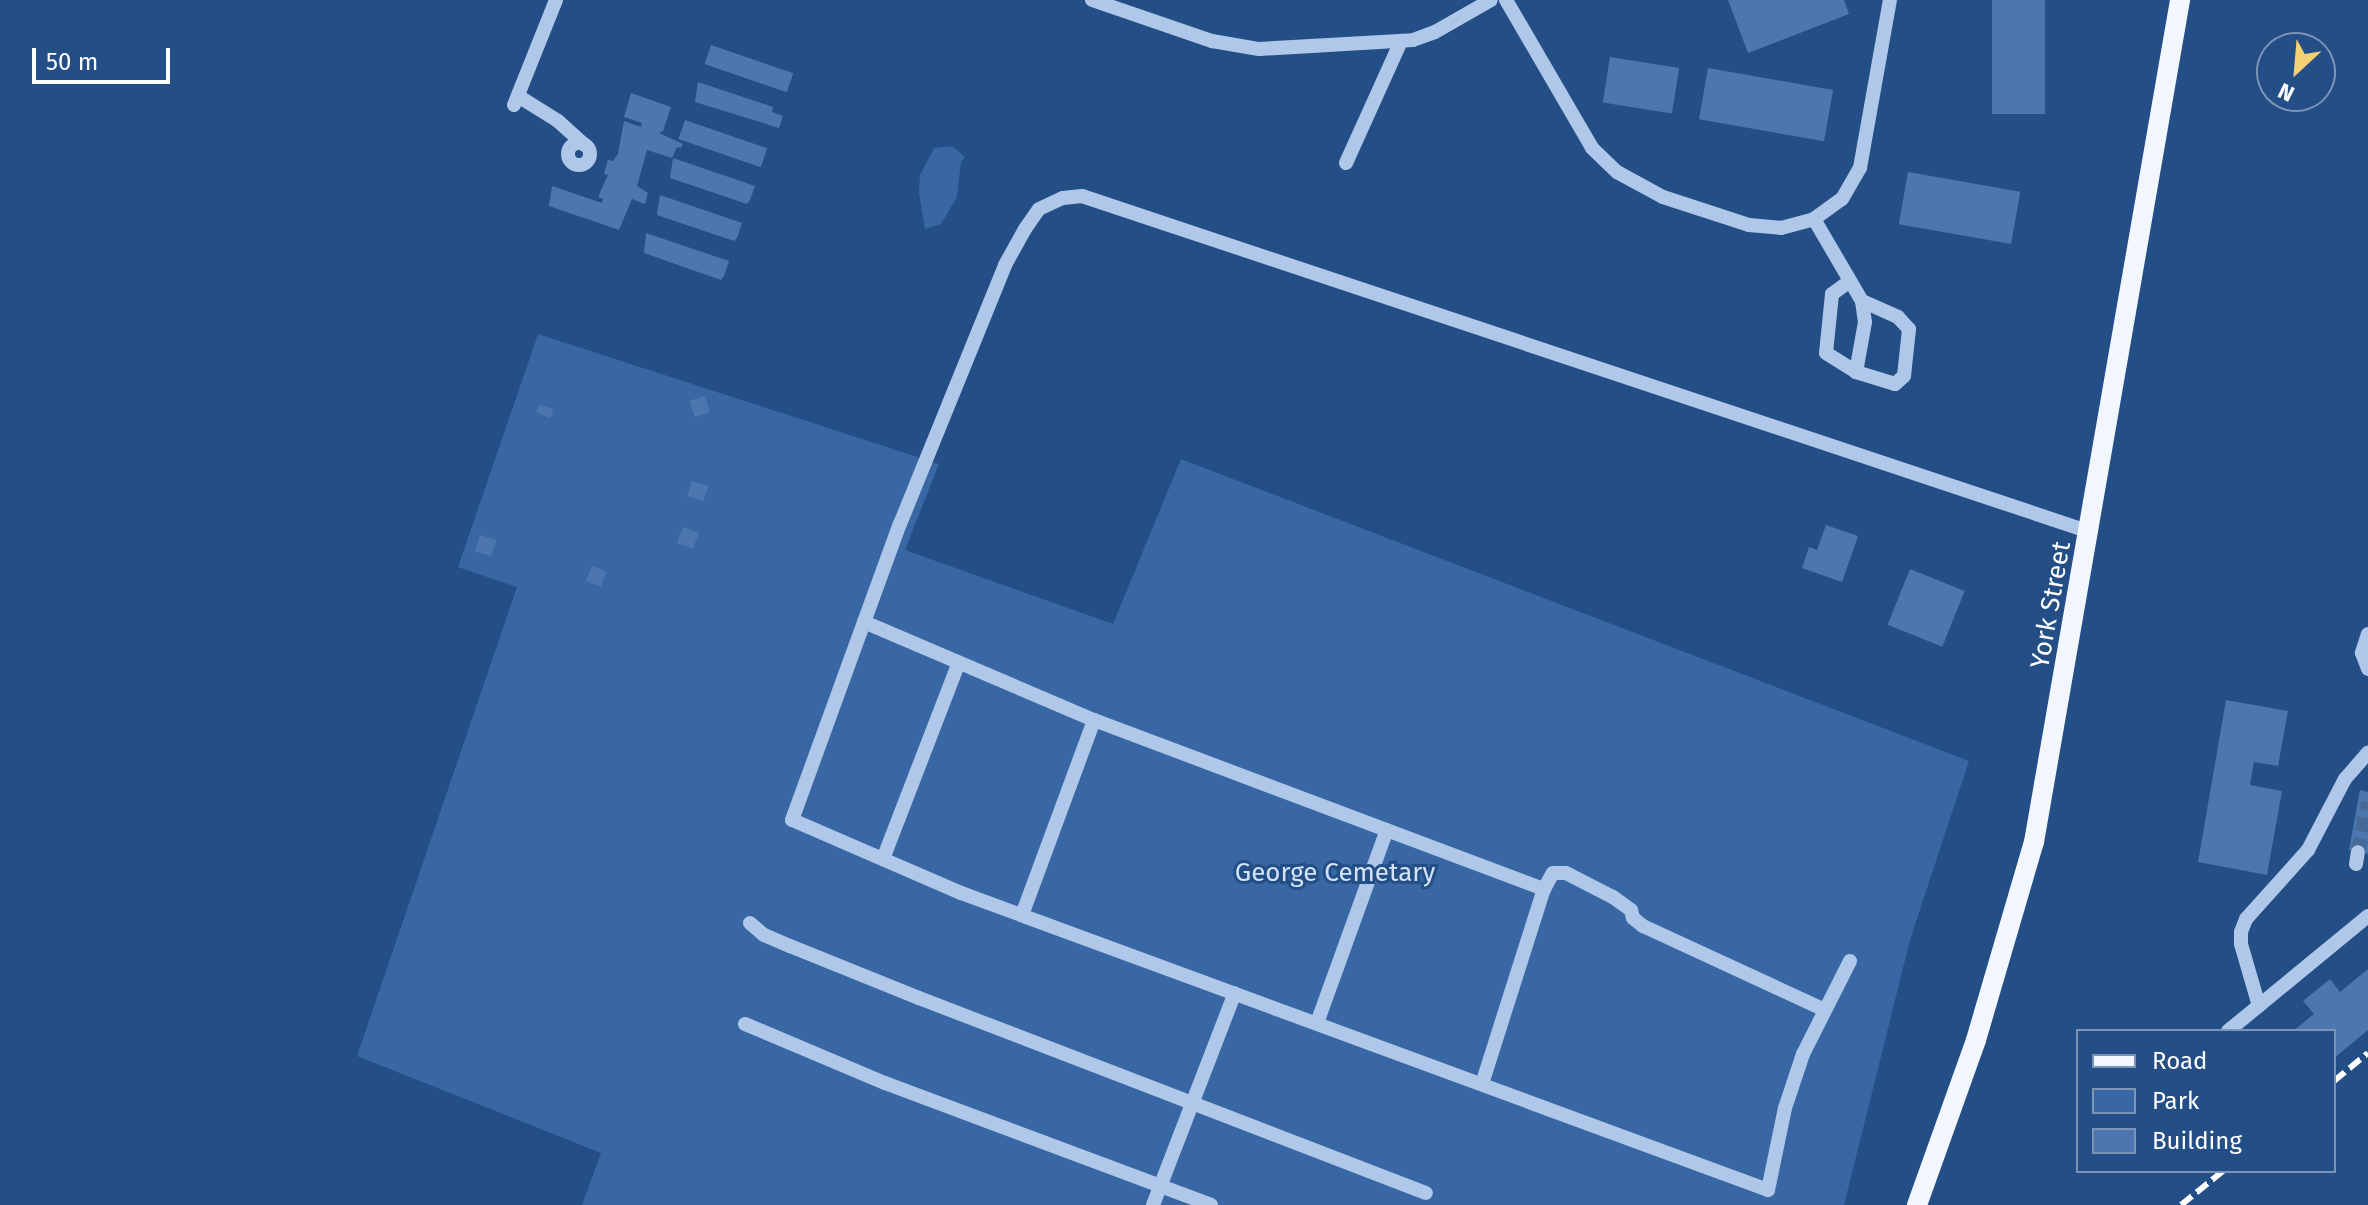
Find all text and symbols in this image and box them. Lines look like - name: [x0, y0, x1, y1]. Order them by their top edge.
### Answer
- scale bar: [36, 32, 174, 82]
- north arrow: [2256, 32, 2336, 112]
- text: 50 m: [46, 48, 98, 76]
- text: N: [2274, 77, 2299, 108]
- street label: York Street: [2024, 539, 2078, 671]
- park label: George Cemetary: [1235, 857, 1435, 889]
- legend: [2076, 1029, 2336, 1173]
- text: Road: [2152, 1047, 2207, 1075]
- text: Park: [2152, 1087, 2199, 1115]
- text: Building: [2152, 1127, 2242, 1155]

